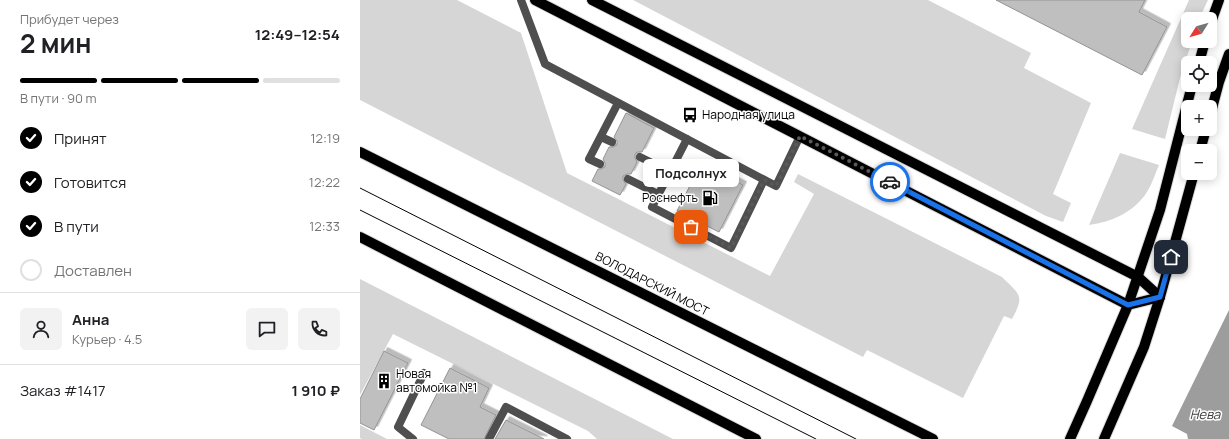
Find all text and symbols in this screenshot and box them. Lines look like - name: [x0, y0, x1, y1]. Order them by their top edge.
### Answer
- text: Прибудет через: [20, 10, 119, 28]
- north arrow: [1181, 12, 1217, 48]
- map controls: [1181, 12, 1217, 180]
- text: 12:49–12:54: [255, 24, 340, 45]
- text: 2 мин: [20, 25, 92, 61]
- button: locate: [1181, 56, 1217, 92]
- text: В пути · 90 m: [20, 89, 97, 107]
- button: +: [1181, 100, 1217, 136]
- bus stop icon: Народная улица: [681, 106, 699, 124]
- place label: Народная улица: [702, 106, 795, 123]
- icon: check: [20, 127, 42, 149]
- text: Принят: [54, 128, 107, 149]
- text: 12:19: [310, 129, 340, 147]
- button: −: [1181, 144, 1217, 180]
- callout: Подсолнух: [643, 159, 739, 187]
- courier: [870, 162, 910, 202]
- text: Подсолнух: [655, 164, 727, 182]
- icon: check: [20, 171, 42, 193]
- icon: car: [879, 171, 901, 193]
- text: Готовится: [54, 172, 126, 193]
- text: 12:22: [309, 173, 340, 191]
- place label: Роснефть: [642, 189, 698, 206]
- fuel station icon: Роснефть: [701, 189, 719, 207]
- pin: [674, 210, 708, 244]
- icon: check: [20, 215, 42, 237]
- text: В пути: [54, 216, 99, 237]
- icon: bag: [680, 216, 702, 238]
- text: 12:33: [309, 217, 340, 235]
- pin: [1154, 240, 1188, 274]
- icon: home: [1160, 246, 1182, 268]
- street label: ВОЛОДАРСКИЙ МОСТ: [593, 248, 713, 320]
- text: Доставлен: [54, 260, 132, 281]
- button: person: [20, 308, 62, 350]
- button: chat: [246, 308, 288, 350]
- button: phone: [298, 308, 340, 350]
- text: Анна: [72, 309, 109, 330]
- text: Курьер · 4.5: [72, 330, 142, 348]
- place label: Новая автомойка №1: [396, 365, 477, 396]
- building icon: Новая автомойка №1: [375, 372, 393, 390]
- text: Заказ #1417: [20, 380, 106, 401]
- text: 1 910 ₽: [291, 380, 340, 401]
- water label: Нева: [1190, 405, 1221, 423]

